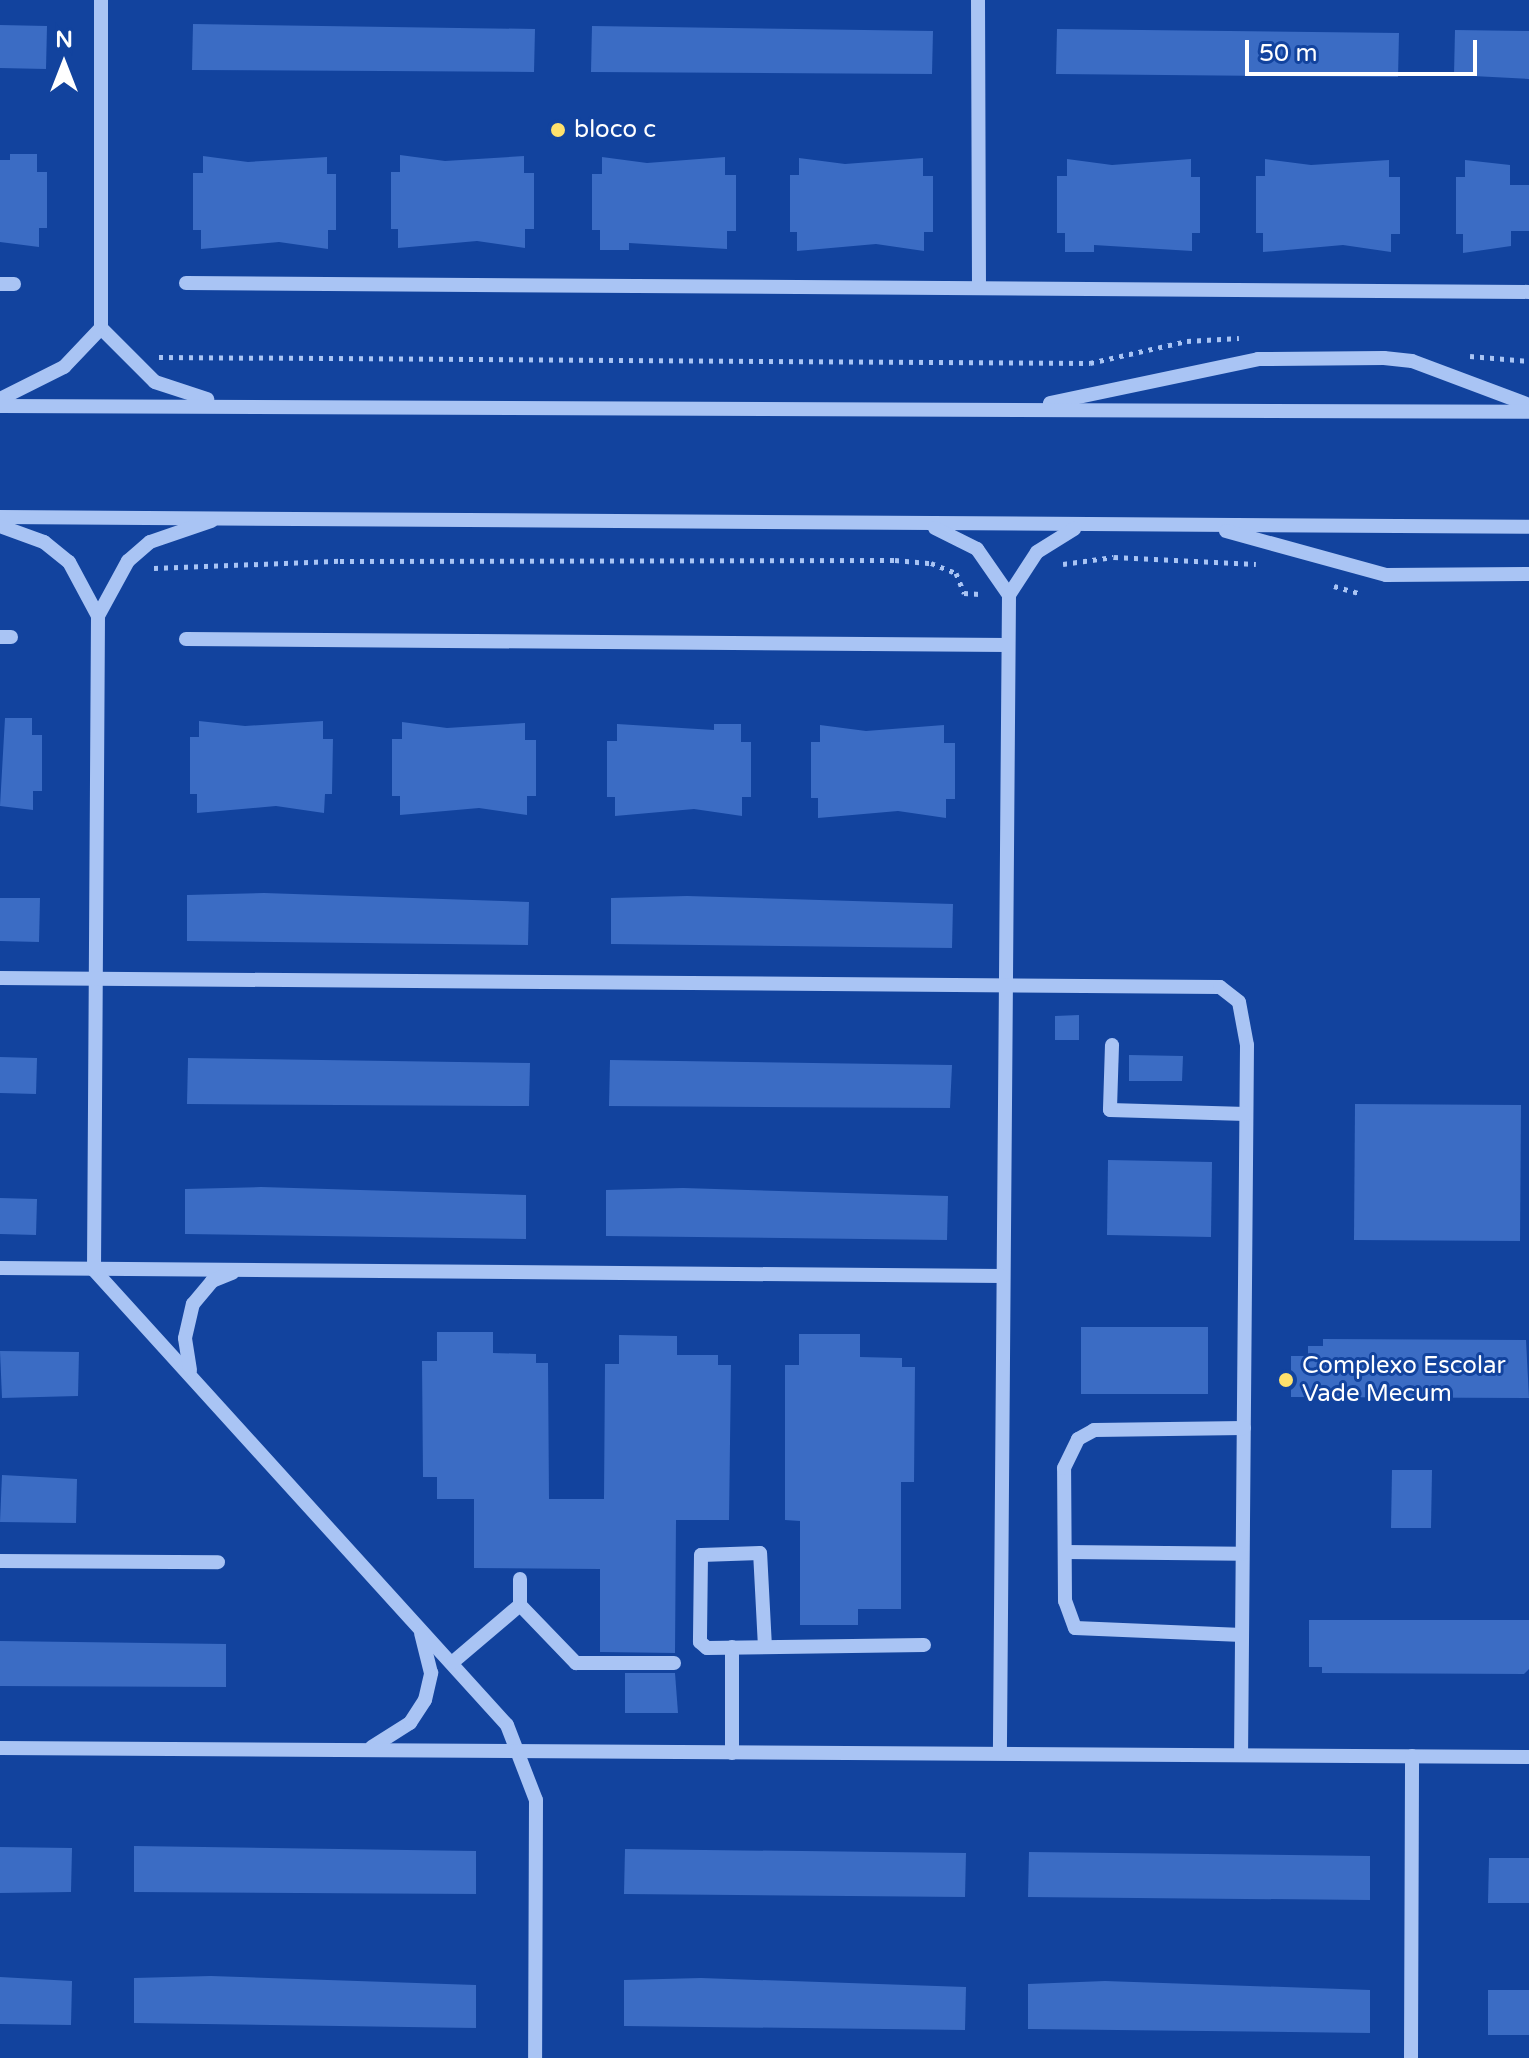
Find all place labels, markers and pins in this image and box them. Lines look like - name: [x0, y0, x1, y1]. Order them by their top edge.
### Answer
- place label: bloco c: [574, 116, 656, 144]
- marker: bloco c: [549, 121, 567, 139]
- place label: Complexo Escolar Vade Mecum: [1302, 1352, 1506, 1408]
- marker: Complexo Escolar Vade Mecum: [1277, 1371, 1295, 1389]

